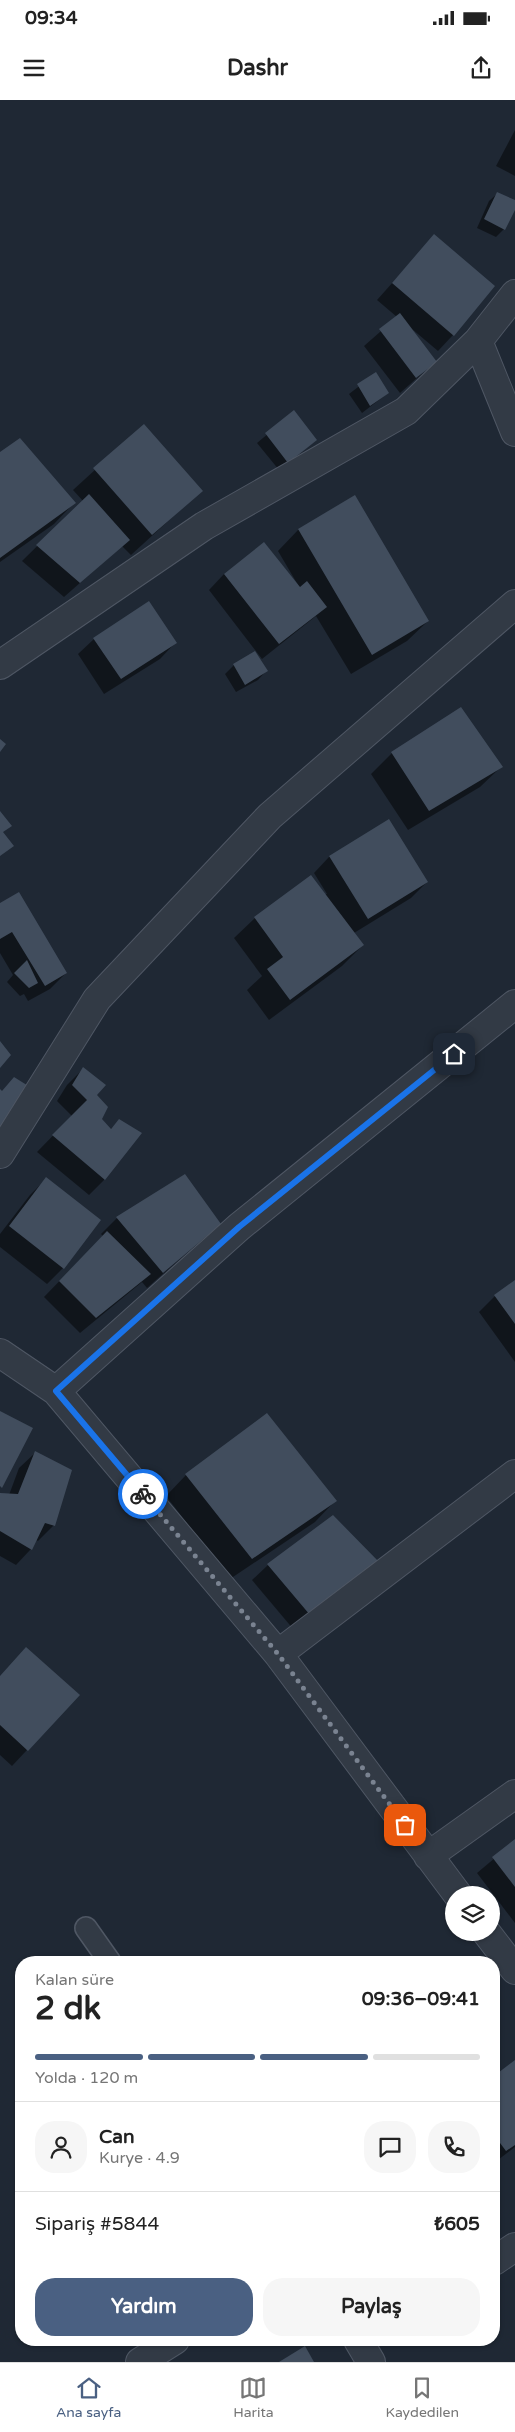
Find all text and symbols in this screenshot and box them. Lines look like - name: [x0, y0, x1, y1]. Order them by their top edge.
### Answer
- text: 09:34: [25, 7, 78, 29]
- icon: menu: [20, 54, 48, 82]
- icon: share: [467, 54, 495, 82]
- text: Dashr: [227, 55, 288, 81]
- pin: [433, 1033, 475, 1075]
- icon: home: [440, 1040, 468, 1068]
- courier: [118, 1469, 168, 1519]
- icon: bike: [129, 1480, 157, 1508]
- pin: [384, 1804, 426, 1846]
- icon: bag: [391, 1811, 419, 1839]
- map controls: [445, 1886, 500, 1941]
- button: layers: [445, 1886, 500, 1941]
- text: Kalan süre: [35, 1970, 114, 1990]
- text: 09:36–09:41: [362, 1988, 480, 2010]
- text: 2 dk: [35, 1990, 101, 2028]
- text: Yolda · 120 m: [35, 2068, 138, 2088]
- button: person: [35, 2121, 87, 2173]
- button: chat: [364, 2121, 416, 2173]
- button: phone: [428, 2121, 480, 2173]
- text: Can: [99, 2126, 134, 2148]
- text: Kurye · 4.9: [99, 2148, 180, 2168]
- text: Sipariş #5844: [35, 2213, 159, 2235]
- text: ₺605: [434, 2213, 480, 2235]
- button: Yardım: [35, 2278, 253, 2336]
- button: Paylaş: [263, 2278, 480, 2336]
- tab: Ana sayfa: [56, 2374, 121, 2421]
- tab: Harita: [233, 2374, 274, 2421]
- tab: Kaydedilen: [386, 2374, 459, 2421]

